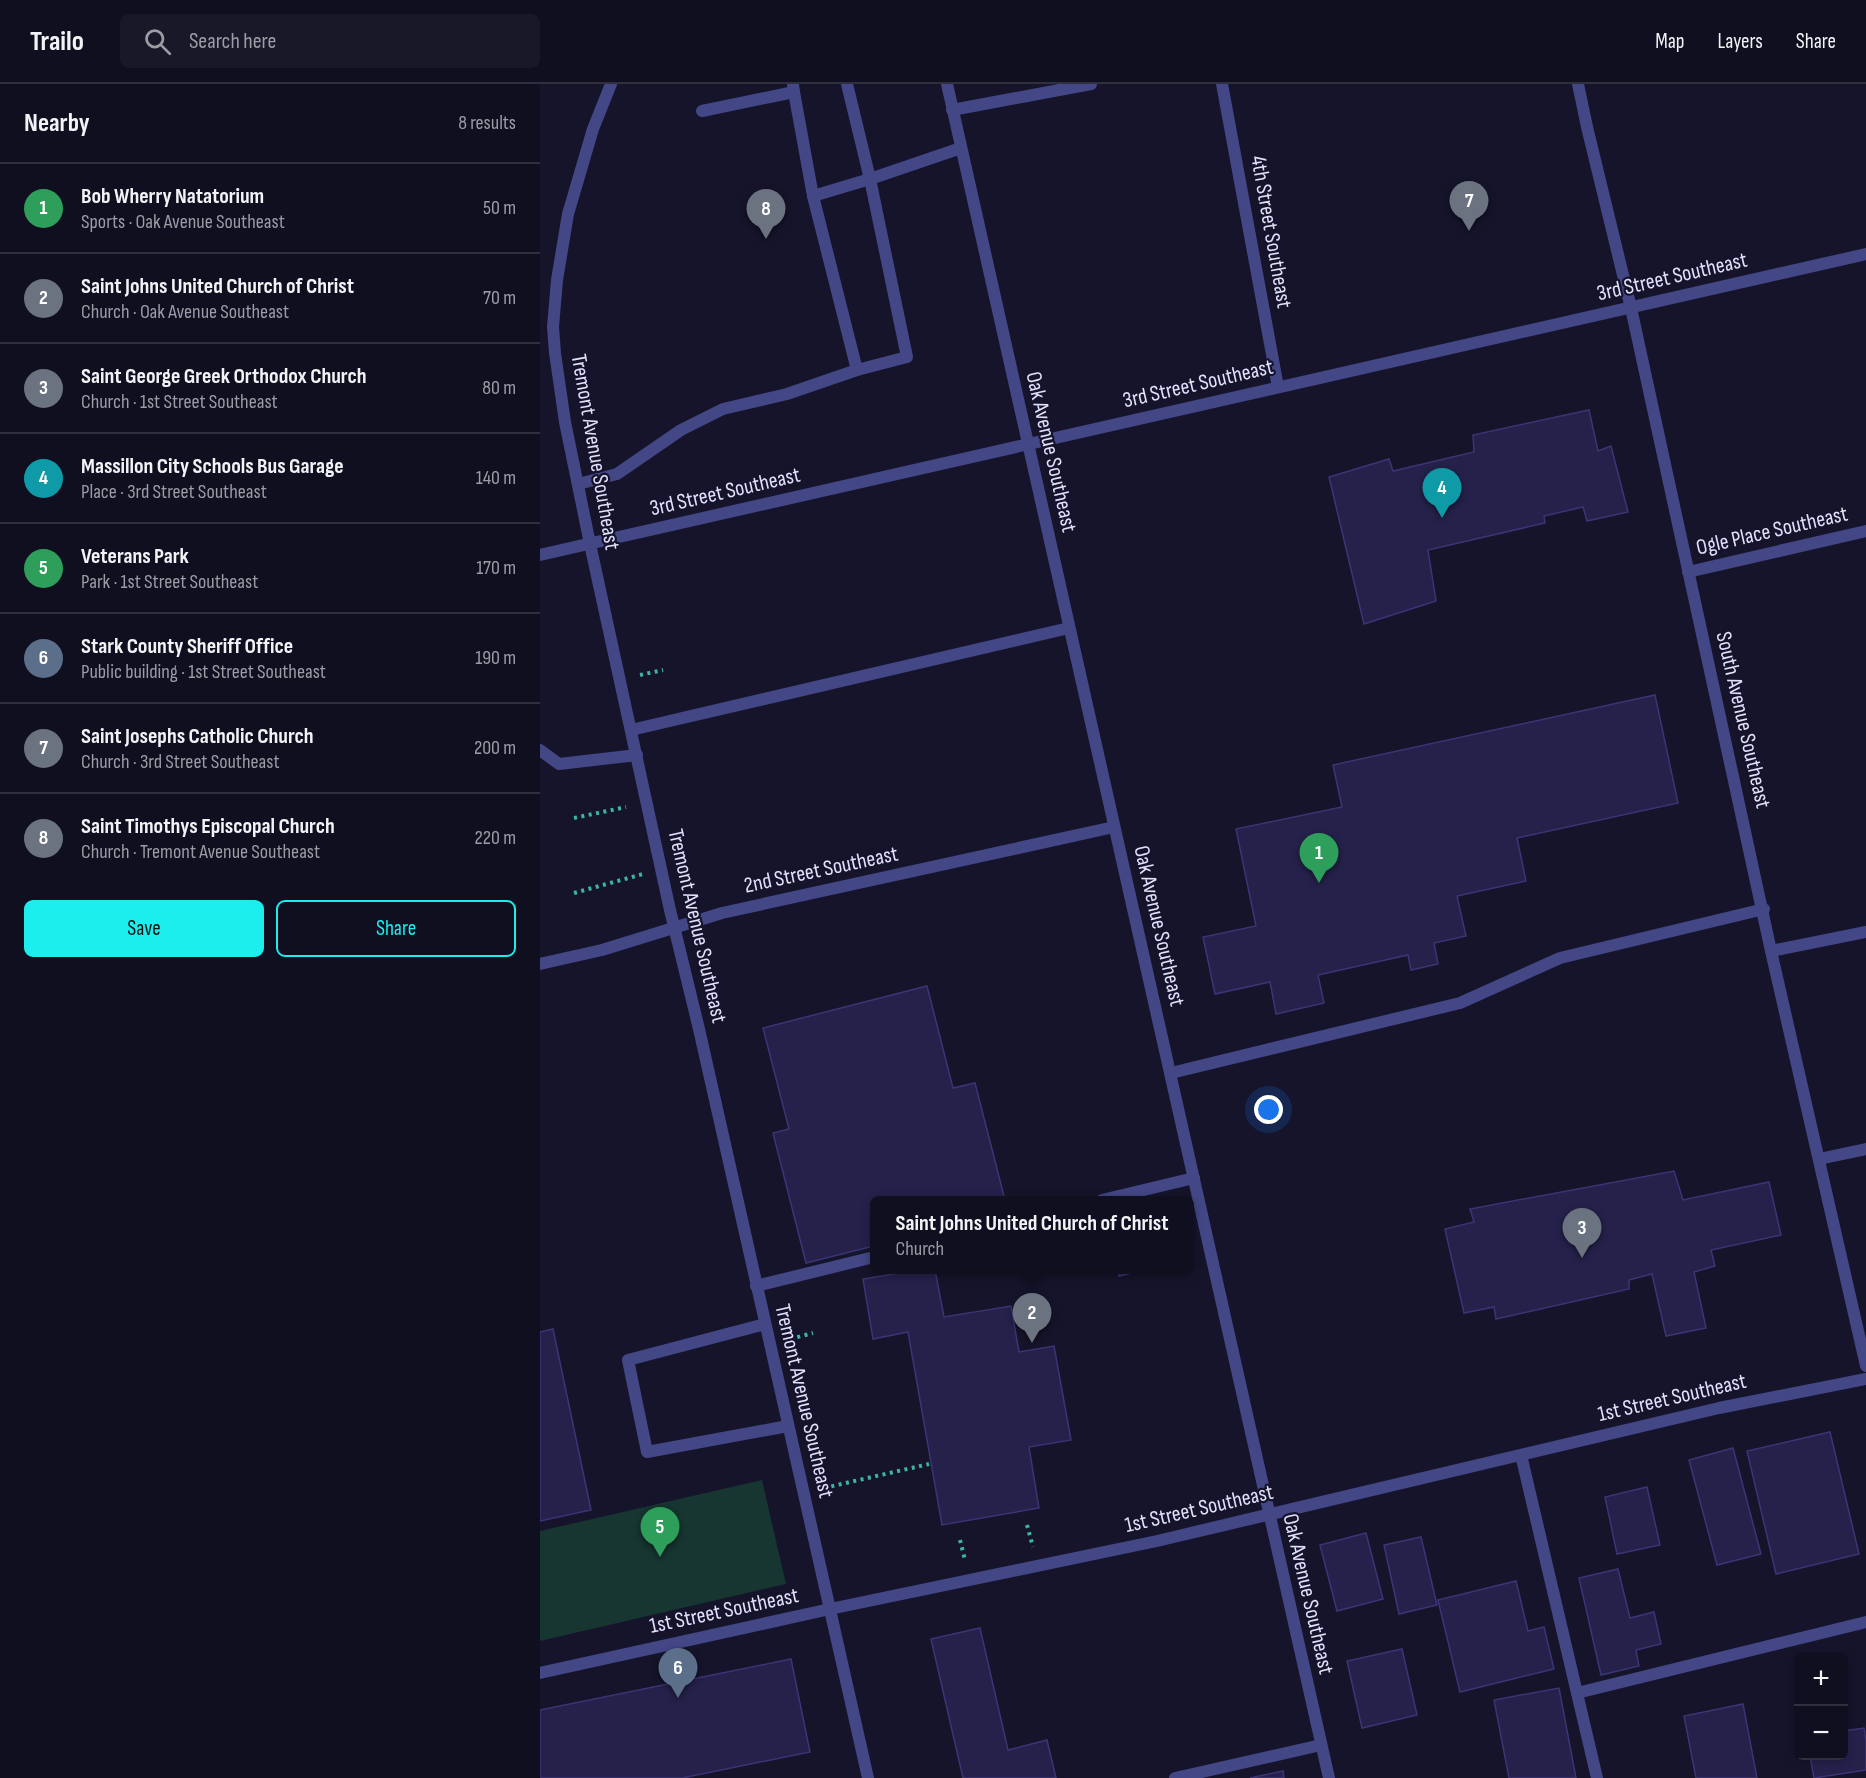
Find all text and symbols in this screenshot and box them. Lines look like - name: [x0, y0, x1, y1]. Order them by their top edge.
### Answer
- search box: [120, 14, 540, 68]
- text: Trailo: [30, 25, 84, 58]
- icon: search: [141, 25, 174, 58]
- text: Search here: [189, 28, 276, 55]
- text: Map: [1655, 29, 1684, 54]
- text: Layers: [1717, 29, 1763, 54]
- text: Share: [1796, 29, 1836, 54]
- text: Nearby: [24, 108, 90, 139]
- text: 8 results: [458, 111, 516, 135]
- street label: 4th Street Southeast: [1244, 154, 1298, 311]
- pin: 7: [1450, 182, 1488, 231]
- text: Bob Wherry Natatorium: [81, 183, 264, 210]
- pin: 8: [746, 190, 786, 239]
- text: 1: [40, 196, 47, 220]
- text: 50 m: [483, 196, 516, 220]
- text: Sports · Oak Avenue Southeast: [81, 210, 285, 234]
- street label: 3rd Street Southeast: [1594, 247, 1750, 307]
- text: Saint Johns United Church of Christ: [81, 273, 354, 300]
- text: 2: [39, 286, 48, 310]
- text: 70 m: [483, 286, 516, 310]
- text: Church · Oak Avenue Southeast: [81, 300, 289, 324]
- street label: Tremont Avenue Southeast: [564, 352, 626, 552]
- street label: 3rd Street Southeast: [1120, 354, 1276, 414]
- text: Saint George Greek Orthodox Church: [81, 363, 367, 390]
- street label: Oak Avenue Southeast: [1019, 369, 1083, 535]
- text: 3: [39, 376, 48, 400]
- text: 80 m: [482, 376, 516, 400]
- text: Church · 1st Street Southeast: [81, 390, 278, 414]
- text: Massillon City Schools Bus Garage: [81, 453, 344, 480]
- street label: 3rd Street Southeast: [647, 462, 803, 522]
- text: 4: [39, 466, 48, 490]
- text: 140 m: [476, 466, 516, 490]
- pin: 4: [1422, 468, 1462, 518]
- text: Place · 3rd Street Southeast: [81, 480, 267, 504]
- street label: Ogle Place Southeast: [1694, 500, 1851, 562]
- text: Veterans Park: [81, 543, 189, 570]
- text: 5: [39, 556, 48, 580]
- text: 170 m: [476, 556, 516, 580]
- text: Park · 1st Street Southeast: [81, 570, 258, 594]
- street label: South Avenue Southeast: [1710, 629, 1777, 811]
- text: Stark County Sheriff Office: [81, 633, 293, 660]
- text: 6: [39, 646, 48, 670]
- text: 190 m: [475, 646, 516, 670]
- text: Public building · 1st Street Southeast: [81, 660, 326, 684]
- text: Saint Josephs Catholic Church: [81, 723, 314, 750]
- text: 7: [39, 736, 48, 760]
- text: 200 m: [474, 736, 516, 760]
- text: Church · 3rd Street Southeast: [81, 750, 280, 774]
- text: Saint Timothys Episcopal Church: [81, 813, 335, 840]
- text: 8: [39, 826, 48, 850]
- text: 220 m: [475, 826, 516, 850]
- street label: Tremont Avenue Southeast: [662, 826, 733, 1026]
- pin: 1: [1300, 834, 1338, 883]
- text: Church · Tremont Avenue Southeast: [81, 840, 320, 864]
- street label: 2nd Street Southeast: [741, 840, 901, 900]
- street label: Oak Avenue Southeast: [1127, 843, 1191, 1009]
- button: Save: [24, 900, 264, 957]
- button: Share: [276, 900, 516, 957]
- your location: [1254, 1095, 1283, 1124]
- popup: [870, 1196, 1194, 1274]
- pin: 3: [1562, 1208, 1602, 1258]
- text: Saint Johns United Church of Christ: [896, 1210, 1168, 1237]
- text: Church: [896, 1237, 944, 1261]
- pin: 2: [1012, 1294, 1052, 1343]
- street label: Tremont Avenue Southeast: [769, 1301, 840, 1501]
- street label: 1st Street Southeast: [1595, 1368, 1749, 1428]
- street label: 1st Street Southeast: [1122, 1479, 1276, 1539]
- pin: 5: [640, 1508, 680, 1557]
- street label: Oak Avenue Southeast: [1276, 1511, 1340, 1677]
- street label: 1st Street Southeast: [647, 1582, 801, 1640]
- pin: 6: [658, 1648, 698, 1698]
- map controls: [1794, 1652, 1848, 1760]
- button: +: [1794, 1652, 1848, 1706]
- button: −: [1794, 1706, 1848, 1760]

